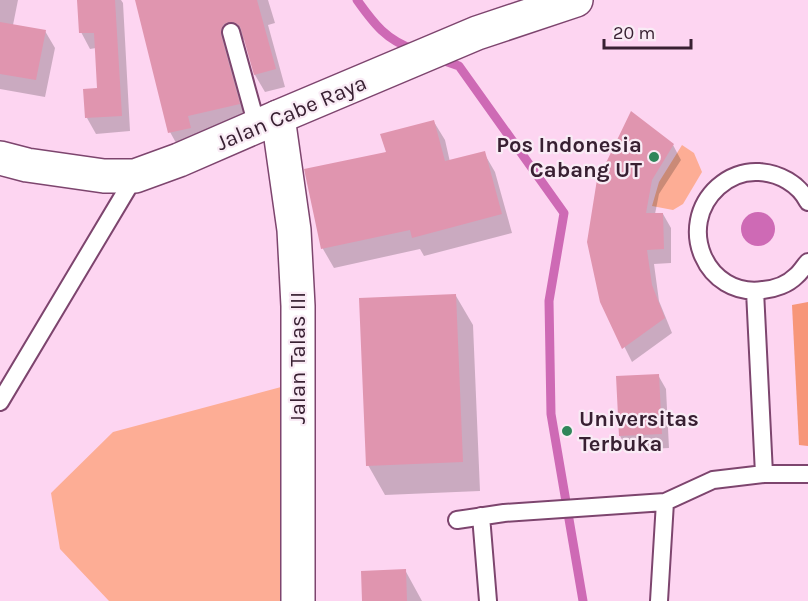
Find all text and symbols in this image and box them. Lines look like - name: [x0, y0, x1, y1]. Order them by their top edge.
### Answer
- scale bar: [604, 12, 691, 50]
- text: 20 m: [613, 22, 655, 44]
- street label: Jalan Cabe Raya: [212, 70, 371, 156]
- place label: Pos Indonesia Cabang UT: [496, 132, 642, 183]
- marker: Pos Indonesia Cabang UT: [647, 150, 661, 164]
- street label: Jalan Talas III: [285, 292, 311, 424]
- place label: Universitas Terbuka: [579, 406, 699, 457]
- marker: Universitas Terbuka: [560, 424, 574, 438]

